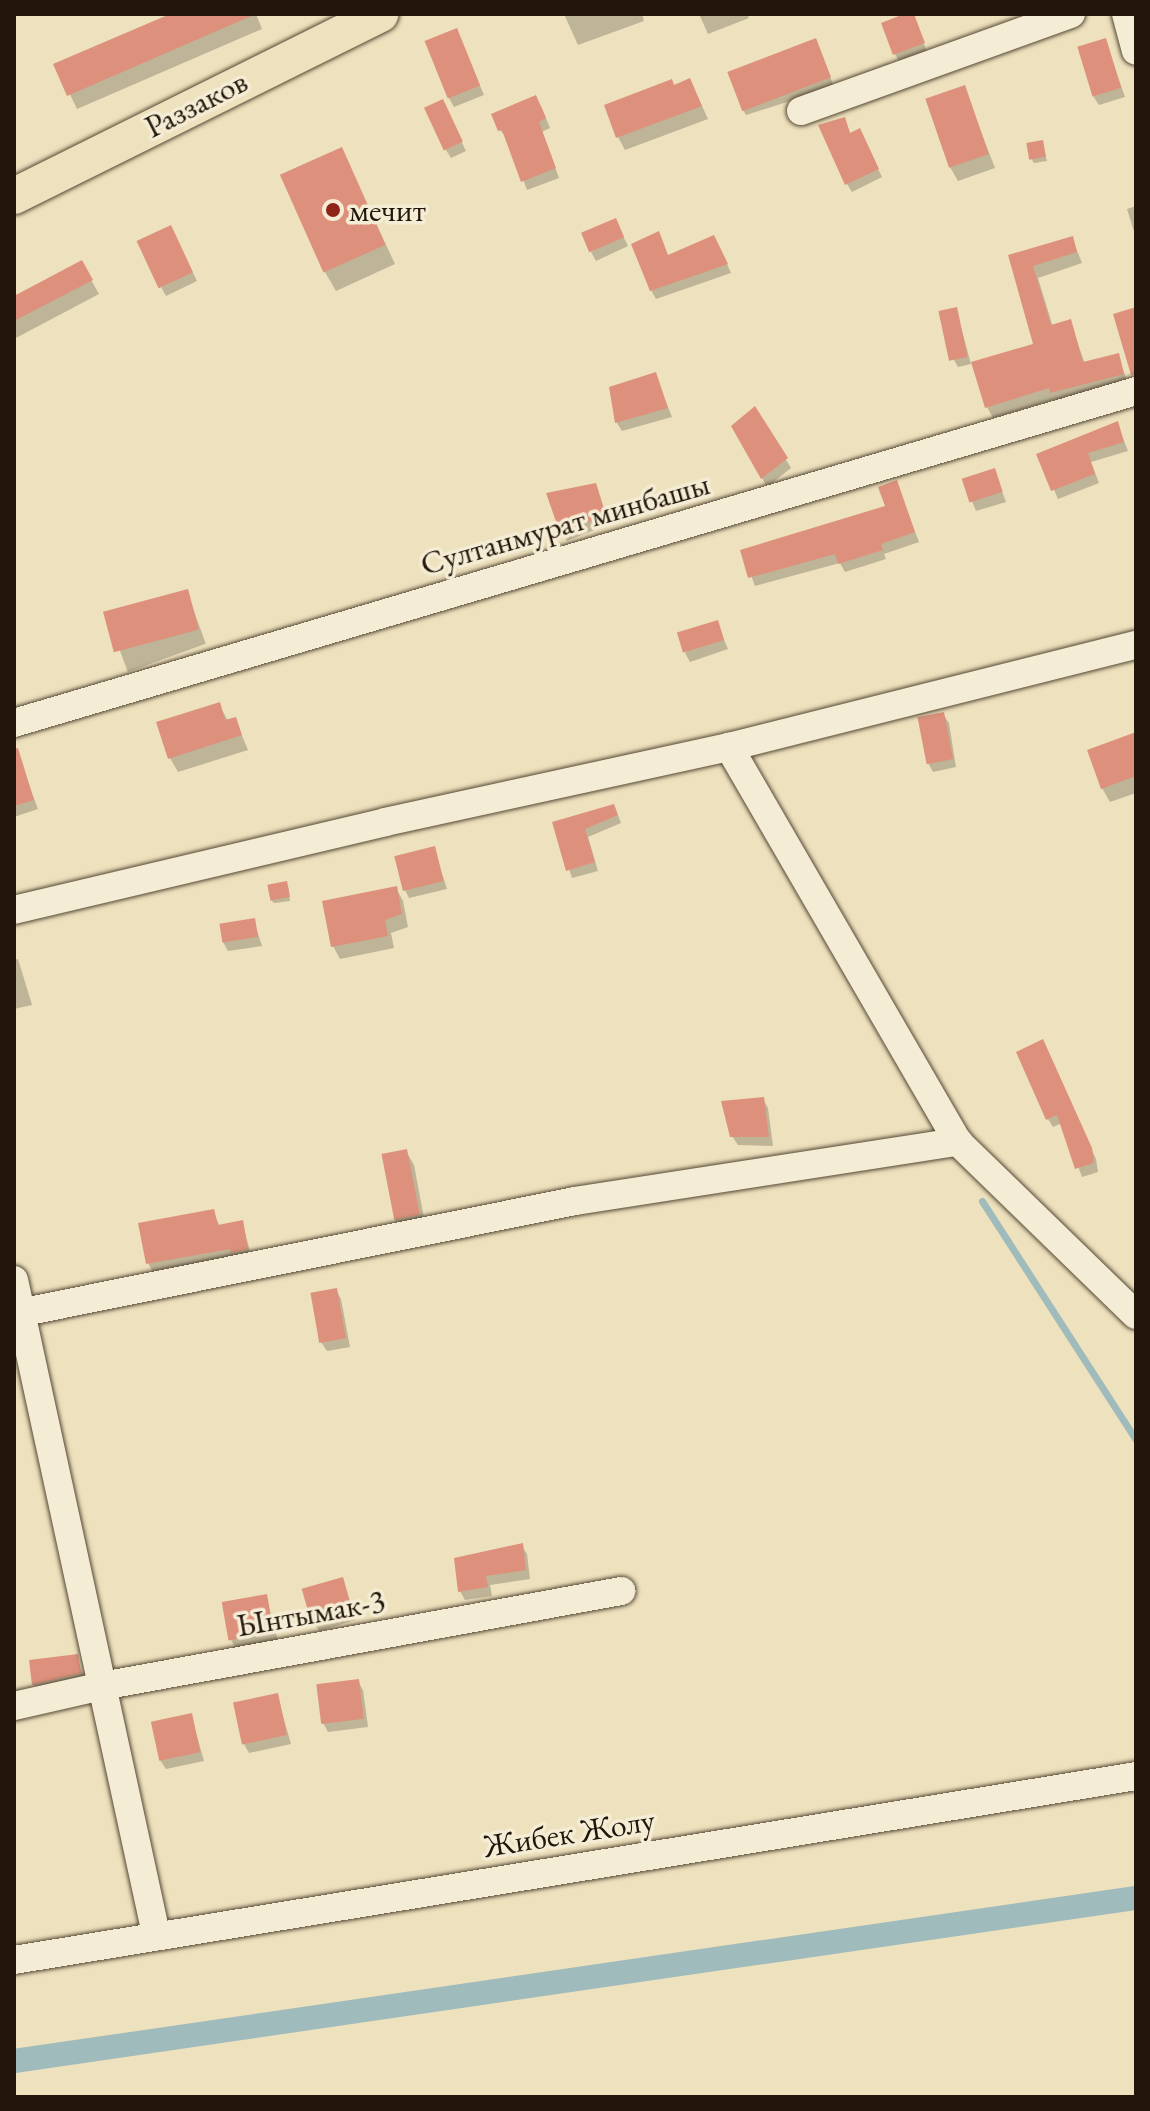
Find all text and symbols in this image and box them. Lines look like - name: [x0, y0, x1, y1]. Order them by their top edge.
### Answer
- street label: Раззаков: [138, 62, 254, 146]
- place label: мечит: [349, 191, 426, 229]
- marker: мечит: [324, 201, 342, 219]
- street label: Султанмурат минбашы: [416, 464, 714, 584]
- street label: Ынтымак-3: [234, 1581, 388, 1645]
- street label: Жибек Жолу: [481, 1801, 657, 1865]

